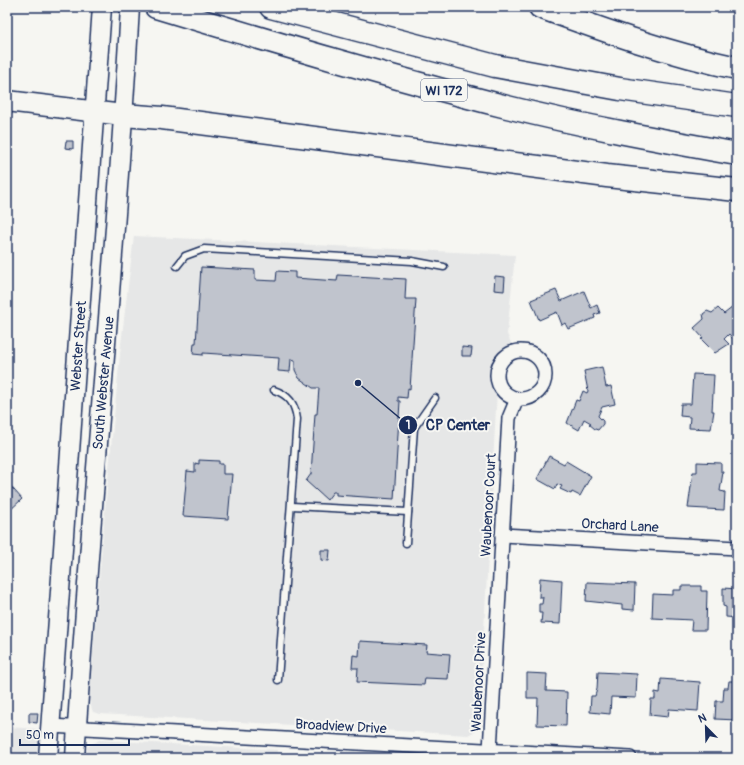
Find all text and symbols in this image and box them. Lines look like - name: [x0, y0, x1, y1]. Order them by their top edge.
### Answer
- road number: WI 172: [421, 79, 467, 101]
- street label: Webster Street: [67, 300, 90, 392]
- street label: South Webster Avenue: [89, 316, 118, 450]
- callout: CP Center: [398, 411, 499, 438]
- text: CP Center: [426, 416, 491, 435]
- text: 1: [406, 418, 410, 433]
- street label: Waubenoor Court: [477, 452, 500, 557]
- street label: Orchard Lane: [581, 515, 659, 536]
- street label: Waubenoor Drive: [467, 632, 490, 732]
- north arrow: [686, 707, 726, 747]
- text: N: [696, 711, 709, 726]
- street label: Broadview Drive: [295, 716, 387, 737]
- scale bar: [20, 721, 129, 747]
- text: 50 m: [26, 728, 54, 743]

